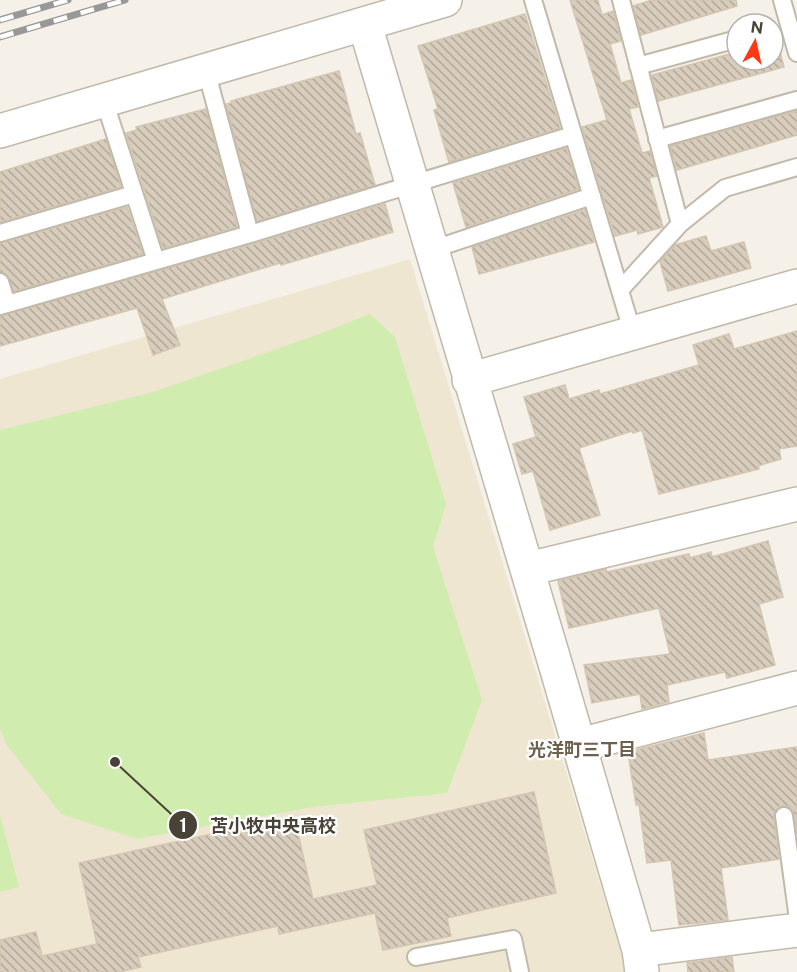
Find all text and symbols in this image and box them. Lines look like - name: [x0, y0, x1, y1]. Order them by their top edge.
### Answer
- north arrow: [725, 12, 785, 72]
- text: N: [749, 17, 765, 38]
- district label: 光洋町三丁目: [528, 739, 636, 760]
- callout: 苫小牧中央高校: [168, 807, 348, 843]
- text: 1: [179, 815, 187, 836]
- text: 苫小牧中央高校: [210, 815, 336, 836]

